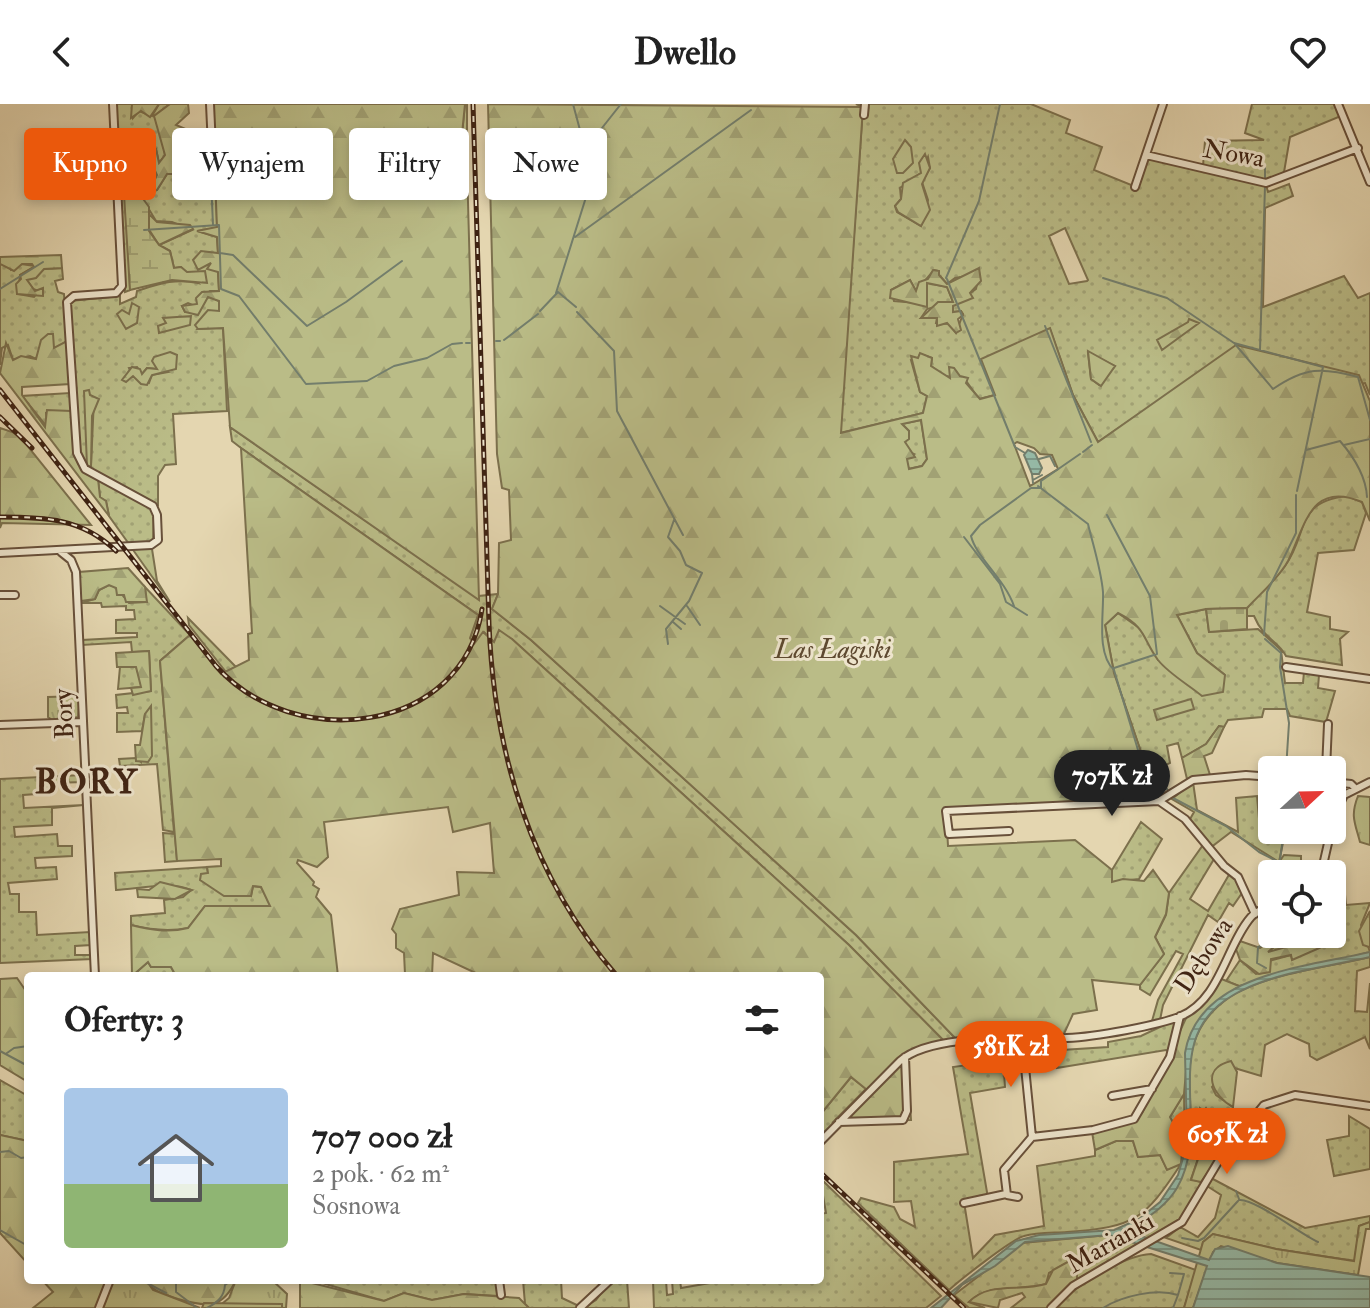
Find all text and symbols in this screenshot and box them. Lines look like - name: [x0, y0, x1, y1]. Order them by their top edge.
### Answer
- icon: back: [40, 30, 84, 74]
- text: Dwello: [634, 30, 736, 75]
- icon: heart: [1286, 30, 1330, 74]
- chip: Kupno: [24, 128, 156, 200]
- chip: Wynajem: [172, 128, 333, 200]
- chip: Filtry: [349, 128, 469, 200]
- chip: Nowe: [485, 128, 607, 200]
- street label: Nowa: [1201, 133, 1267, 175]
- park label: Las Łagiski: [774, 634, 891, 666]
- street label: Bory: [47, 687, 81, 740]
- pin: 707K zł: [1038, 750, 1186, 818]
- north arrow: [1258, 756, 1346, 844]
- map controls: [1258, 756, 1346, 948]
- text: 707K zł: [1072, 760, 1152, 792]
- district label: BORY: [35, 761, 139, 804]
- button: locate: [1258, 860, 1346, 948]
- street label: Dębowa: [1168, 911, 1240, 999]
- icon: filters: [740, 998, 784, 1042]
- text: Oferty: 3: [64, 999, 184, 1042]
- pin: 581K zł: [937, 1021, 1085, 1089]
- text: 581K zł: [973, 1031, 1049, 1063]
- pin: 605K zł: [1153, 1108, 1301, 1176]
- text: 707 000 zł: [312, 1115, 452, 1158]
- text: 605K zł: [1187, 1118, 1267, 1150]
- icon: home: [128, 1120, 224, 1216]
- text: 2 pok. · 62 m²: [312, 1158, 449, 1190]
- text: Sosnowa: [312, 1190, 400, 1222]
- street label: Marianki: [1061, 1205, 1160, 1281]

